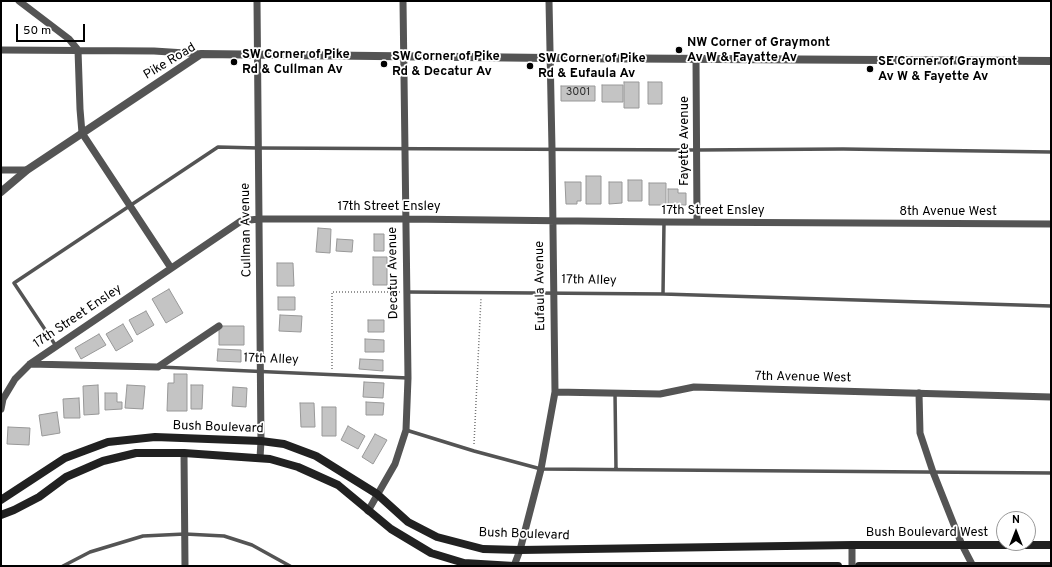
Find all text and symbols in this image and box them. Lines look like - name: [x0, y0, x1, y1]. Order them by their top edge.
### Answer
- scale bar: [18, 16, 87, 42]
- text: 50 m: [23, 23, 51, 39]
- place label: NW Corner of Graymont Av W & Fayatte Av: [687, 35, 830, 66]
- street label: Pike Road: [141, 40, 199, 84]
- marker: NW Corner of Graymont Av W & Fayatte Av: [674, 45, 684, 55]
- place label: SW Corner of Pike Rd & Cullman Av: [242, 47, 350, 78]
- place label: SW Corner of Pike Rd & Decatur Av: [392, 49, 500, 80]
- place label: SW Corner of Pike Rd & Eufaula Av: [538, 51, 646, 82]
- place label: SE Corner of Graymont Av W & Fayette Av: [878, 54, 1017, 85]
- marker: SW Corner of Pike Rd & Cullman Av: [229, 57, 239, 67]
- marker: SW Corner of Pike Rd & Decatur Av: [379, 59, 389, 69]
- marker: SW Corner of Pike Rd & Eufaula Av: [525, 61, 535, 71]
- marker: SE Corner of Graymont Av W & Fayette Av: [865, 64, 875, 74]
- house number: 3001: [566, 86, 590, 100]
- street label: Fayette Avenue: [677, 96, 693, 186]
- street label: Cullman Avenue: [238, 183, 256, 277]
- street label: 17th Street Ensley: [337, 199, 441, 215]
- street label: 17th Street Ensley: [661, 203, 765, 219]
- street label: 8th Avenue West: [899, 204, 997, 220]
- street label: Decatur Avenue: [385, 227, 403, 319]
- street label: Eufaula Avenue: [532, 241, 550, 331]
- street label: 17th Alley: [561, 273, 617, 289]
- street label: 17th Street Ensley: [31, 282, 125, 352]
- street label: 17th Alley: [243, 351, 299, 369]
- street label: 7th Avenue West: [755, 369, 851, 387]
- street label: Bush Boulevard: [172, 419, 264, 437]
- north arrow: [996, 511, 1036, 551]
- text: N: [1012, 513, 1020, 527]
- street label: Bush Boulevard West: [866, 525, 988, 541]
- street label: Bush Boulevard: [478, 526, 570, 544]

